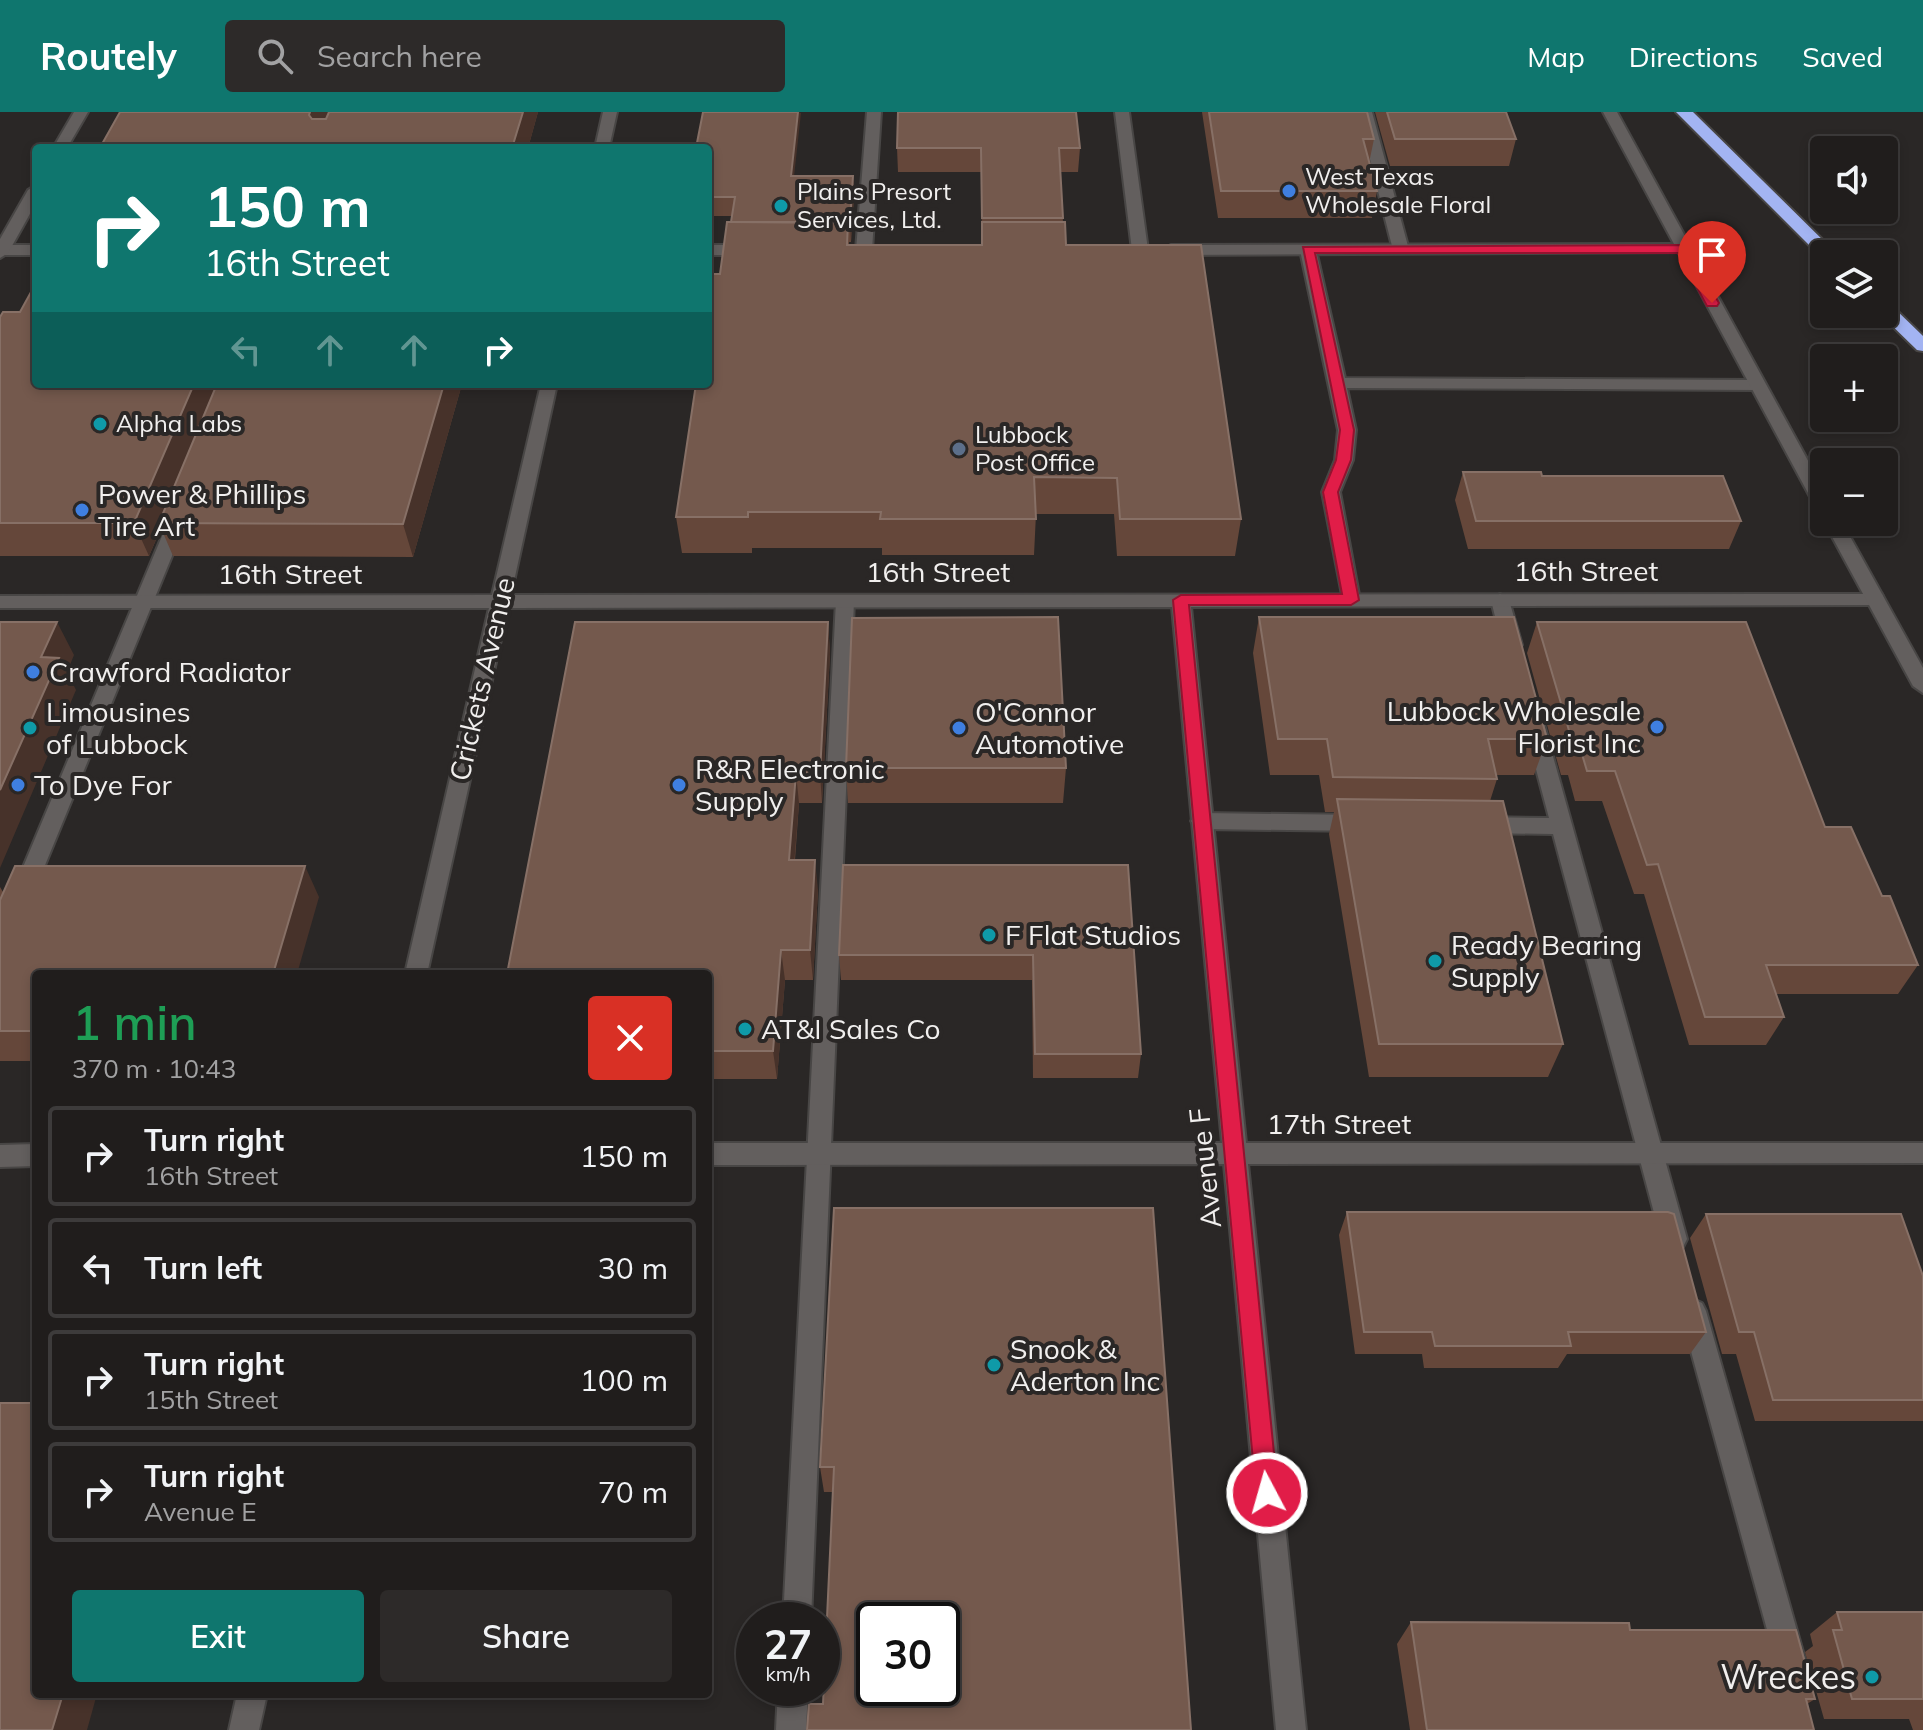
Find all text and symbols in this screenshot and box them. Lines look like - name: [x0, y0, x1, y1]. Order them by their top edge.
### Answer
- search box: [225, 20, 785, 92]
- text: Routely: [40, 32, 177, 80]
- icon: search: [253, 34, 297, 78]
- text: Search here: [317, 37, 482, 75]
- text: Map: [1527, 39, 1585, 74]
- text: Directions: [1629, 39, 1758, 74]
- text: Saved: [1802, 39, 1883, 74]
- map controls: [1810, 136, 1898, 536]
- button: sound: [1810, 136, 1898, 224]
- place label: West Texas Wholesale Floral: [1305, 161, 1491, 219]
- text: 150 m: [204, 171, 371, 241]
- icon: right: [72, 176, 176, 280]
- place label: Plains Presort Services, Ltd.: [797, 176, 951, 234]
- marker: West Texas Wholesale Floral: [1280, 182, 1298, 200]
- marker: Plains Presort Services, Ltd.: [772, 197, 790, 215]
- pin: [1678, 221, 1746, 303]
- icon: arrive: [1690, 233, 1734, 277]
- text: 16th Street: [204, 240, 390, 285]
- button: layers: [1810, 240, 1898, 328]
- icon: left: [224, 328, 268, 372]
- icon: ahead: [308, 328, 352, 372]
- icon: ahead: [392, 328, 436, 372]
- icon: right: [476, 328, 520, 372]
- button: +: [1810, 344, 1898, 432]
- place label: Alpha Labs: [116, 408, 242, 438]
- marker: Alpha Labs: [91, 415, 109, 433]
- place label: Lubbock Post Office: [975, 419, 1095, 477]
- marker: Lubbock Post Office: [950, 440, 968, 458]
- button: −: [1810, 448, 1898, 536]
- place label: Power & Phillips Tire Art: [98, 476, 306, 543]
- marker: Power & Phillips Tire Art: [73, 501, 91, 519]
- street label: 16th Street: [1514, 553, 1658, 588]
- street label: 16th Street: [866, 554, 1010, 589]
- street label: 16th Street: [218, 556, 362, 591]
- street label: Crickets Avenue: [441, 574, 522, 784]
- place label: Crawford Radiator: [49, 654, 292, 689]
- marker: Crawford Radiator: [24, 663, 42, 681]
- place label: Lubbock Wholesale Florist Inc: [1387, 693, 1641, 760]
- place label: Limousines of Lubbock: [46, 694, 191, 761]
- place label: O'Connor Automotive: [975, 694, 1124, 761]
- marker: Lubbock Wholesale Florist Inc: [1648, 718, 1666, 736]
- marker: Limousines of Lubbock: [21, 719, 39, 737]
- marker: O'Connor Automotive: [950, 719, 968, 737]
- place label: R&R Electronic Supply: [695, 751, 885, 818]
- place label: To Dye For: [34, 767, 172, 802]
- marker: To Dye For: [9, 776, 27, 794]
- marker: R&R Electronic Supply: [670, 776, 688, 794]
- place label: F Flat Studios: [1005, 917, 1181, 952]
- marker: F Flat Studios: [980, 926, 998, 944]
- place label: Ready Bearing Supply: [1451, 927, 1642, 994]
- marker: Ready Bearing Supply: [1426, 952, 1444, 970]
- text: 1 min: [72, 992, 197, 1052]
- button: close: [588, 996, 672, 1080]
- place label: AT&I Sales Co: [761, 1011, 940, 1046]
- marker: AT&I Sales Co: [736, 1020, 754, 1038]
- text: 370 m · 10:43: [72, 1052, 236, 1085]
- street label: Avenue F: [1181, 1106, 1228, 1230]
- street label: 17th Street: [1267, 1106, 1411, 1141]
- text: Turn right: [144, 1121, 284, 1159]
- icon: right: [76, 1134, 120, 1178]
- text: 150 m: [580, 1137, 668, 1175]
- text: 16th Street: [144, 1159, 278, 1192]
- icon: left: [76, 1246, 120, 1290]
- text: Turn left: [144, 1249, 262, 1287]
- text: 30 m: [598, 1249, 668, 1287]
- place label: Snook & Aderton Inc: [1010, 1331, 1160, 1398]
- text: Turn right: [144, 1345, 284, 1383]
- marker: Snook & Aderton Inc: [985, 1356, 1003, 1374]
- icon: right: [76, 1358, 120, 1402]
- text: 100 m: [580, 1361, 668, 1399]
- text: 15th Street: [144, 1383, 278, 1416]
- position arrow: [1225, 1451, 1309, 1535]
- text: Turn right: [144, 1457, 284, 1495]
- icon: right: [76, 1470, 120, 1514]
- text: 70 m: [598, 1473, 668, 1511]
- text: Avenue E: [144, 1495, 257, 1528]
- button: Exit: [72, 1590, 364, 1682]
- button: Share: [380, 1590, 672, 1682]
- speed limit sign: 30: [856, 1602, 960, 1706]
- text: 27: [764, 1619, 812, 1669]
- place label: Wreckes: [1720, 1655, 1856, 1698]
- text: km/h: [765, 1661, 811, 1686]
- marker: Wreckes: [1863, 1668, 1881, 1686]

